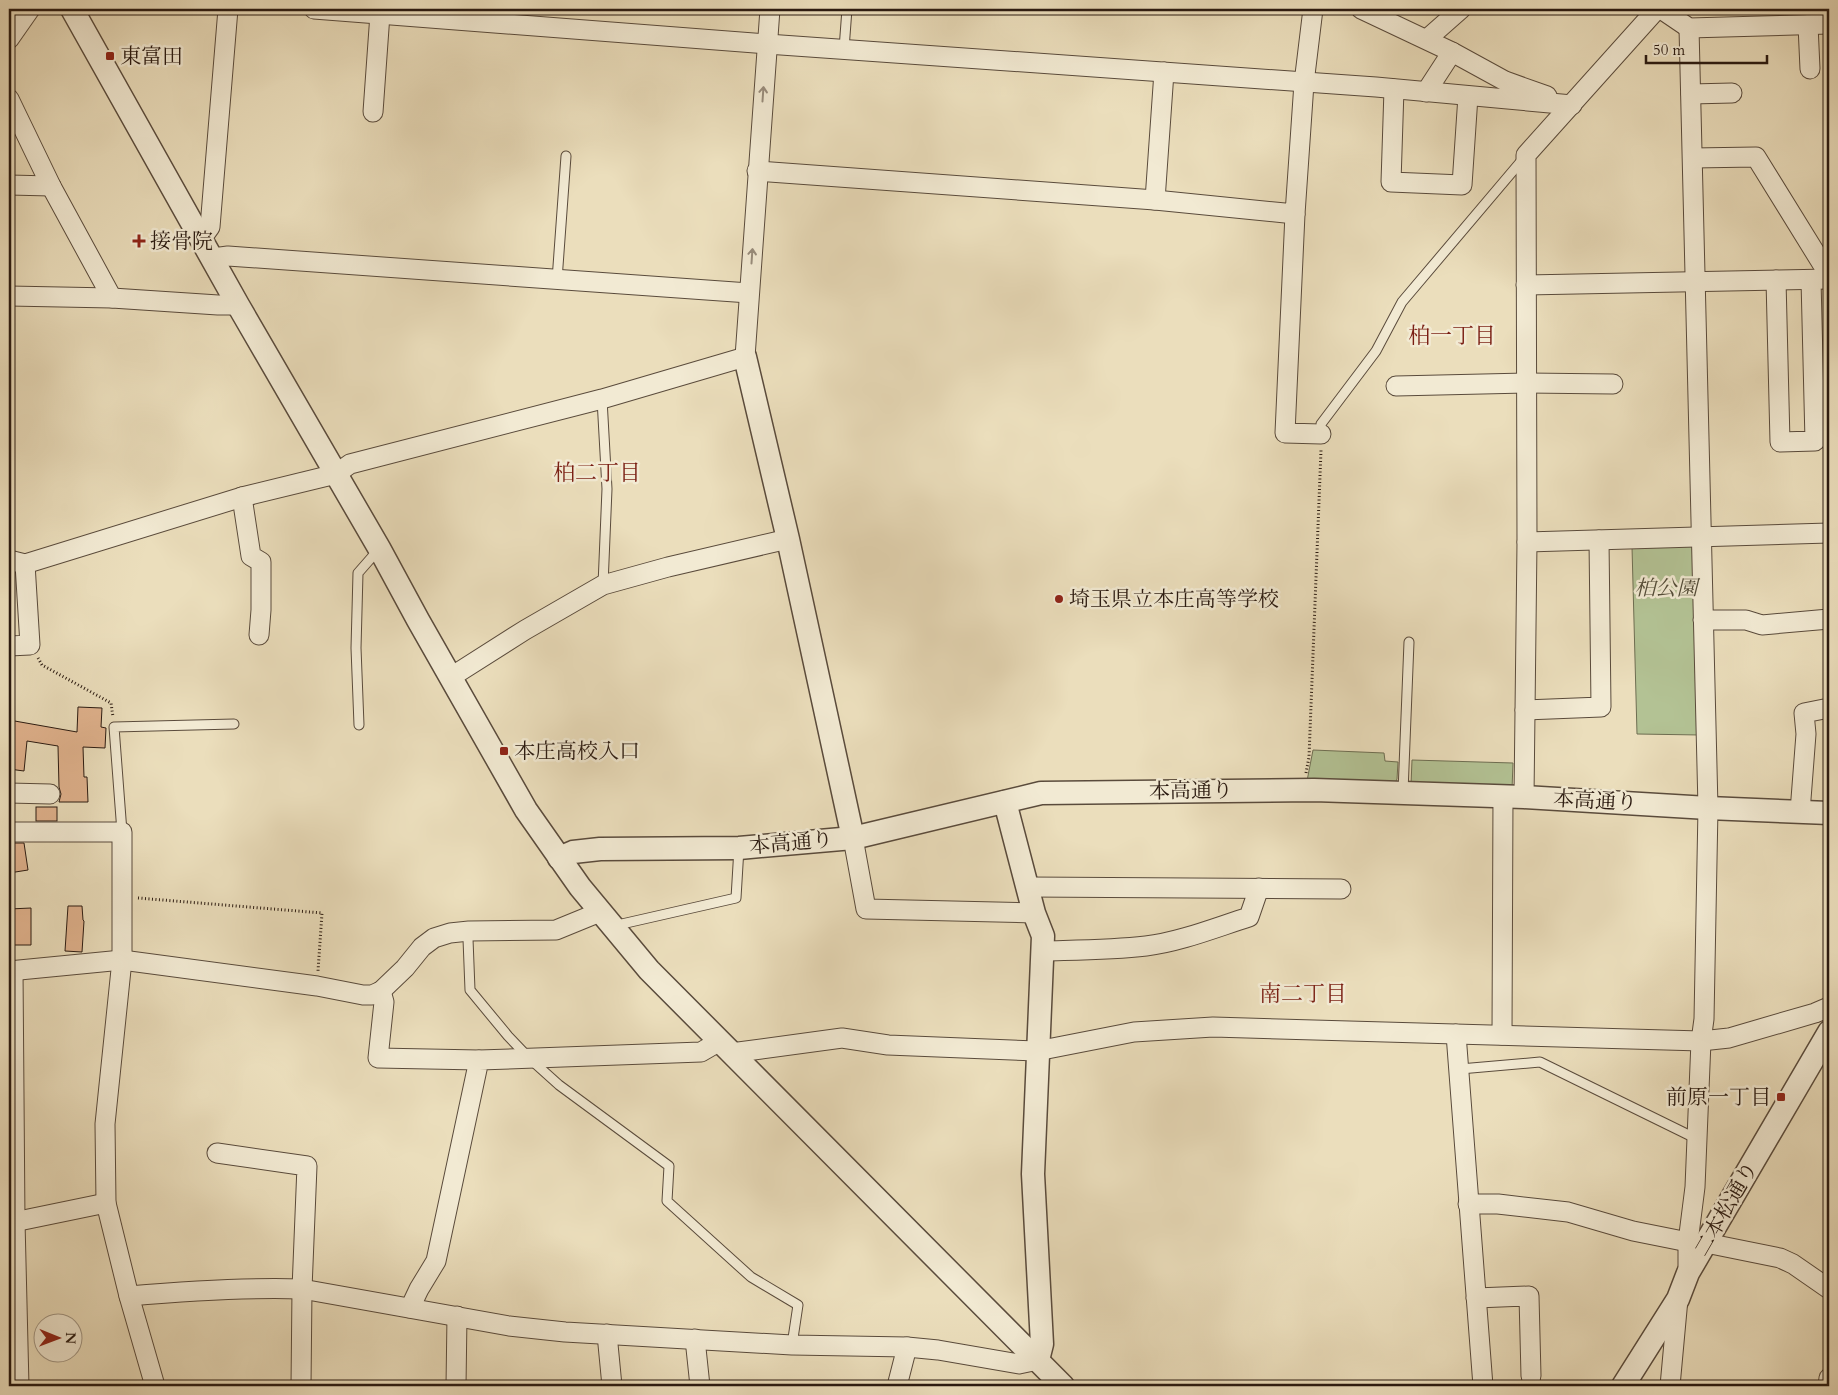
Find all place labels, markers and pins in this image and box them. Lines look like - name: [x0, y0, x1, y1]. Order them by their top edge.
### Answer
- place label: 東富田: [120, 42, 183, 71]
- marker: 東富田: [104, 50, 116, 62]
- place label: 接骨院: [150, 227, 213, 256]
- marker: 接骨院: [132, 234, 146, 248]
- place label: 埼玉県立本庄高等学校: [1069, 585, 1279, 614]
- marker: 埼玉県立本庄高等学校: [1053, 593, 1065, 605]
- place label: 本庄高校入口: [514, 737, 640, 766]
- marker: 本庄高校入口: [498, 745, 510, 757]
- place label: 前原一丁目: [1666, 1083, 1771, 1112]
- marker: 前原一丁目: [1775, 1091, 1787, 1103]

